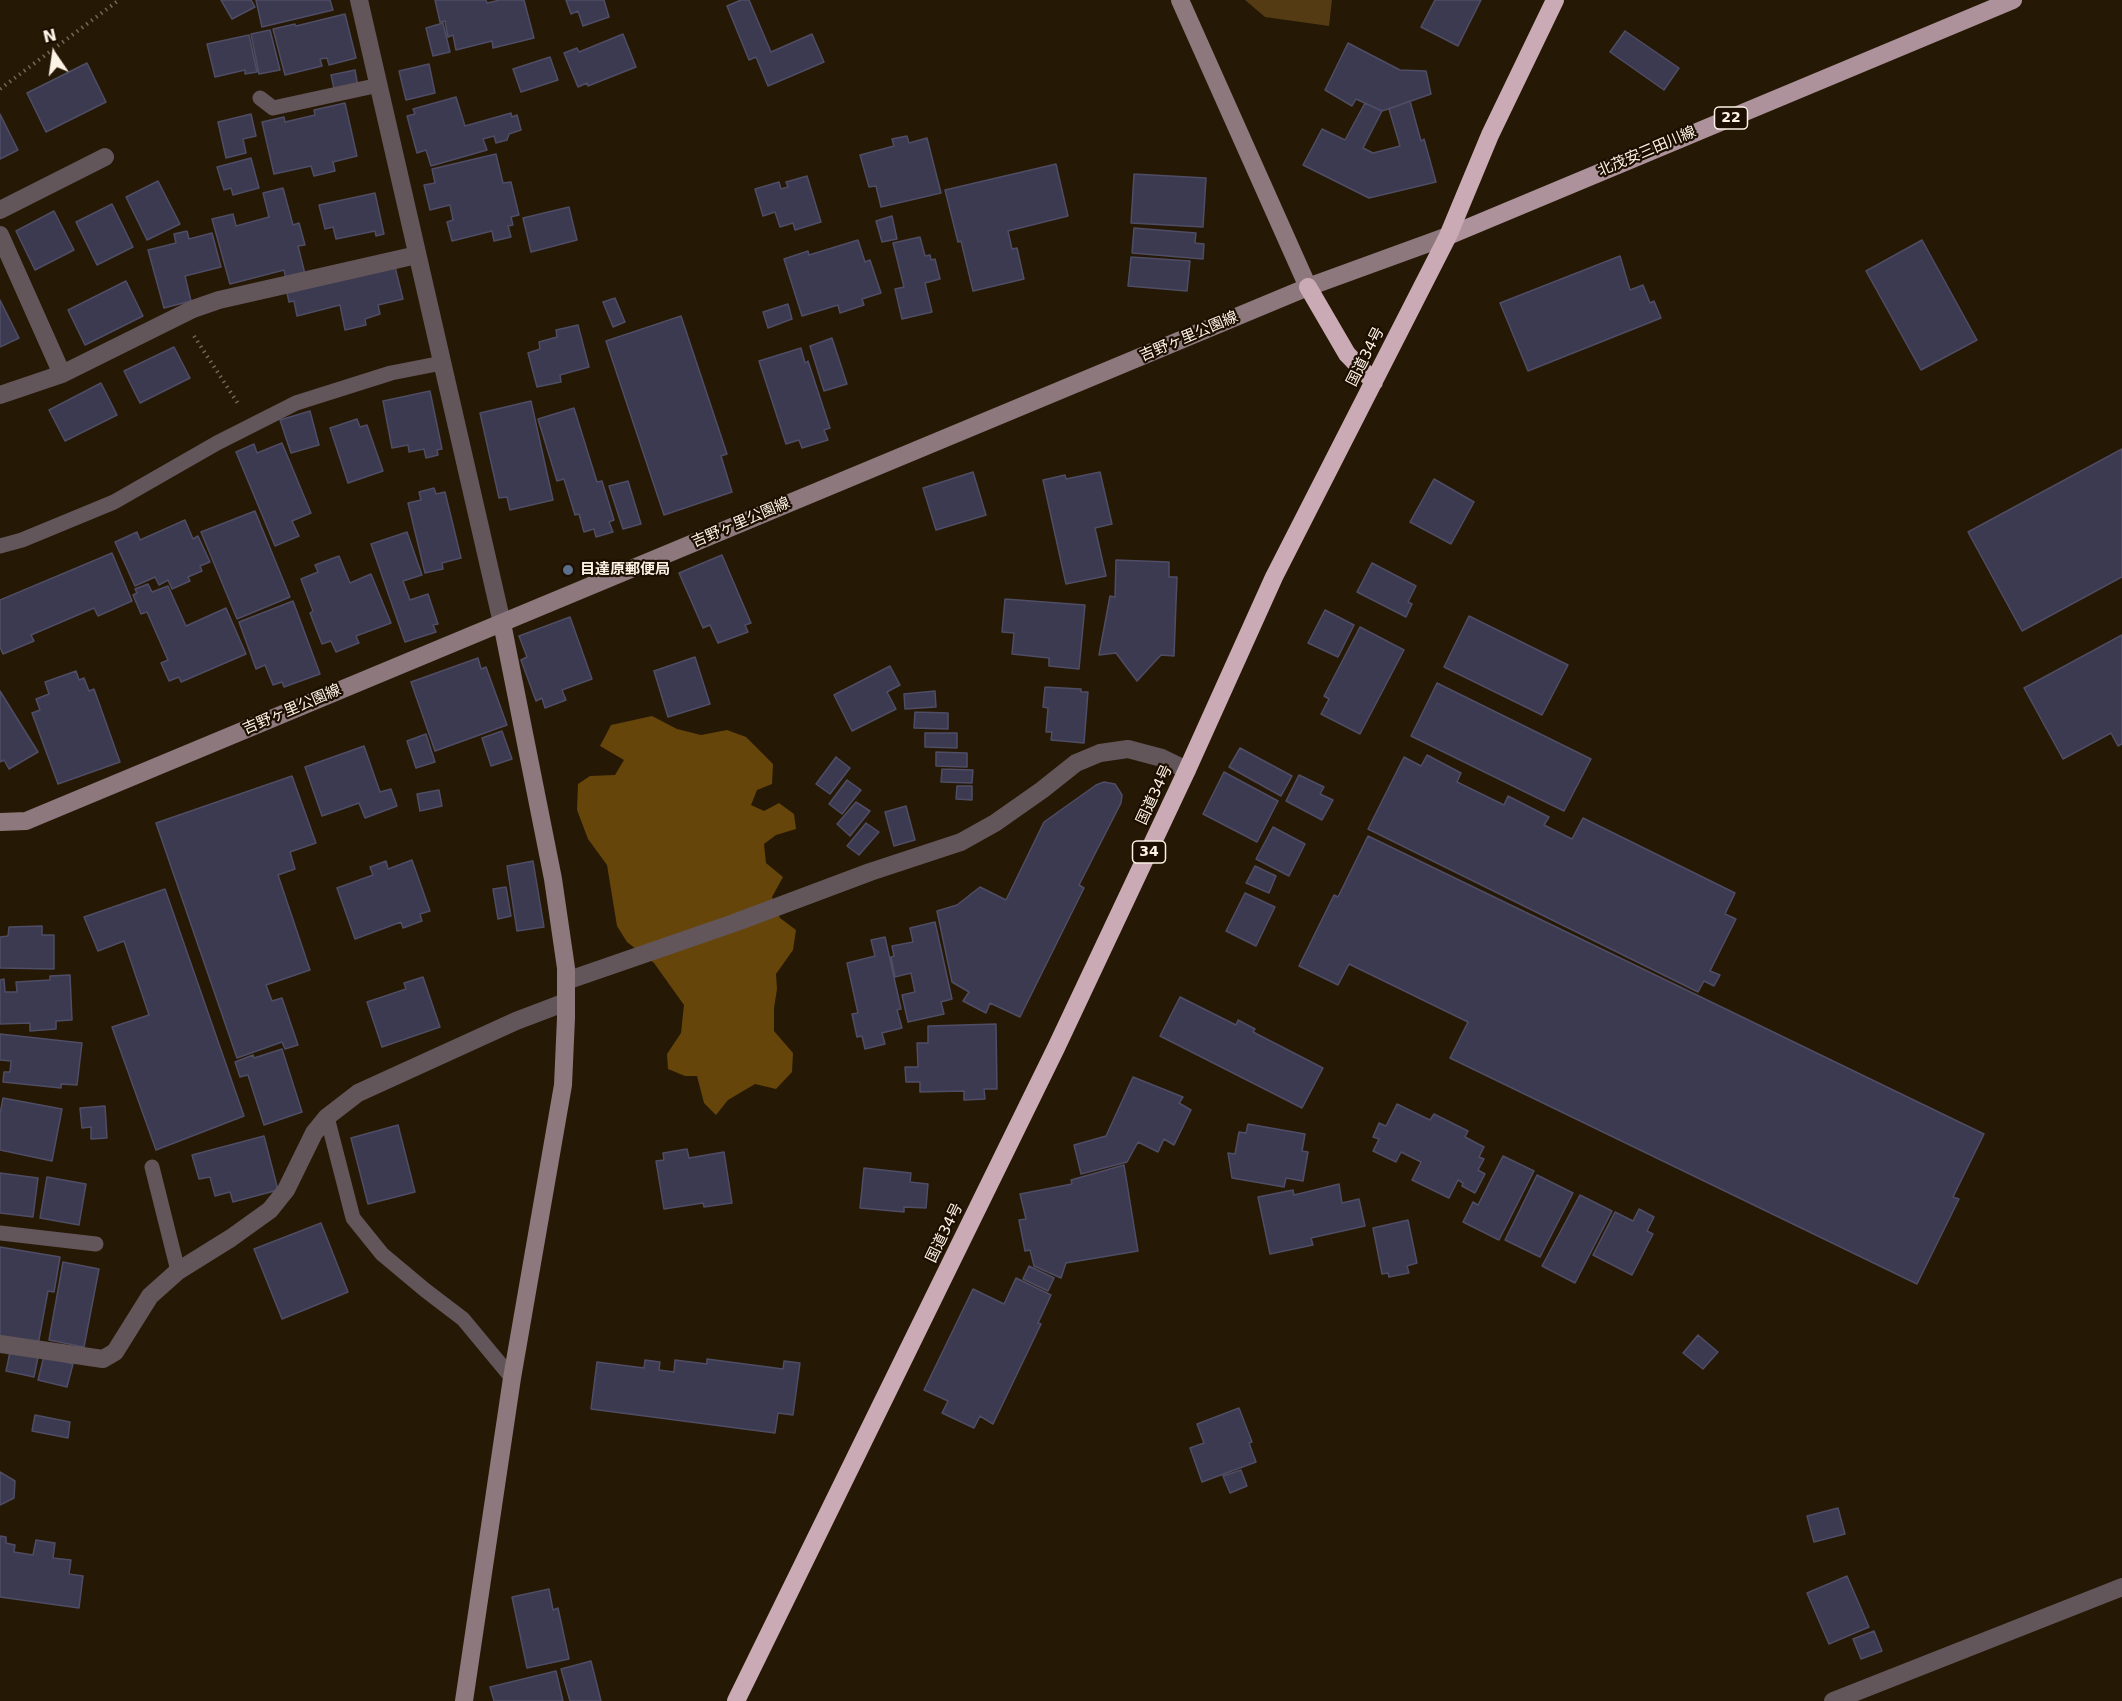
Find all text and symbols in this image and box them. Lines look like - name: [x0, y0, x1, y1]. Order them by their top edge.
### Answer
- north arrow: [24, 24, 84, 84]
- text: N: [41, 25, 58, 47]
- road number: 22: [1714, 107, 1748, 129]
- street label: 北茂安三田川線: [1595, 123, 1699, 181]
- street label: 吉野ヶ里公園線: [1137, 308, 1241, 366]
- street label: 国道34号: [1343, 324, 1389, 390]
- street label: 吉野ヶ里公園線: [689, 494, 793, 552]
- place label: 目達原郵便局: [580, 561, 670, 579]
- marker: 目達原郵便局: [561, 563, 575, 577]
- street label: 吉野ヶ里公園線: [240, 681, 344, 739]
- street label: 国道34号: [1133, 762, 1177, 828]
- road number: 34: [1132, 841, 1166, 863]
- street label: 国道34号: [923, 1200, 967, 1266]

